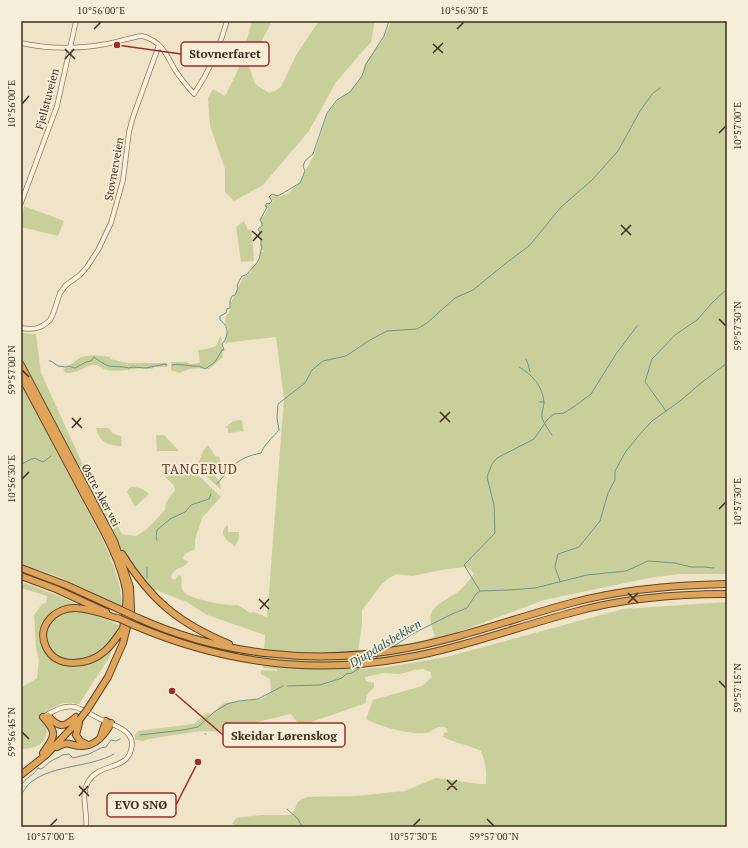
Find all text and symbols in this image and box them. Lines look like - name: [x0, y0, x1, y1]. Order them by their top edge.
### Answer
- text: 10°56'00"E: [77, 4, 125, 17]
- text: 10°56'30"E: [440, 4, 488, 17]
- callout: Stovnerfaret: [181, 42, 269, 66]
- text: Stovnerfaret: [189, 46, 261, 61]
- street label: Fjellstuveien: [32, 66, 62, 131]
- text: 10°56'00"E: [5, 80, 18, 128]
- text: 10°57'00"E: [731, 102, 744, 150]
- street label: Stovnerveien: [102, 136, 127, 202]
- text: 59°57'30"N: [731, 301, 744, 351]
- text: 59°57'00"N: [5, 345, 18, 395]
- text: 10°56'30"E: [5, 455, 18, 503]
- district label: TANGERUD: [162, 460, 238, 478]
- street label: Østre Aker vei: [79, 461, 123, 529]
- text: 10°57'30"E: [731, 478, 744, 526]
- water label: Djupdalsbekken: [345, 616, 424, 671]
- text: 59°57'15"N: [731, 663, 744, 713]
- text: 59°56'45"N: [5, 707, 18, 757]
- callout: Skeidar Lørenskog: [223, 723, 345, 747]
- text: Skeidar Lørenskog: [231, 728, 337, 743]
- callout: EVO SNØ: [107, 793, 176, 817]
- text: EVO SNØ: [115, 797, 167, 812]
- text: 10°57'00"E: [26, 830, 74, 843]
- text: 10°57'30"E: [389, 830, 437, 843]
- text: 59°57'00"N: [469, 830, 519, 843]

